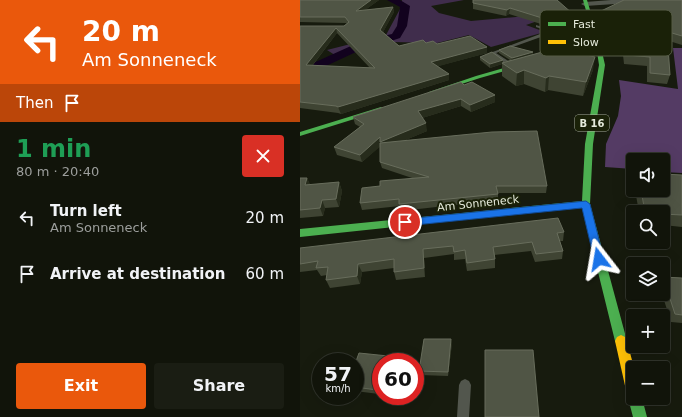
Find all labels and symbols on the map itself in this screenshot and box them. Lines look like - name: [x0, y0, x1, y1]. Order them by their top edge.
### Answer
- legend: [540, 10, 672, 56]
- text: Fast: [573, 18, 596, 31]
- text: Slow: [573, 36, 599, 49]
- road number: B 16: [575, 115, 609, 131]
- street label: Am Sonneneck: [436, 193, 520, 214]
- pin: [388, 205, 422, 239]
- position arrow: [578, 238, 620, 280]
- speed limit sign: 60: [372, 353, 424, 405]

